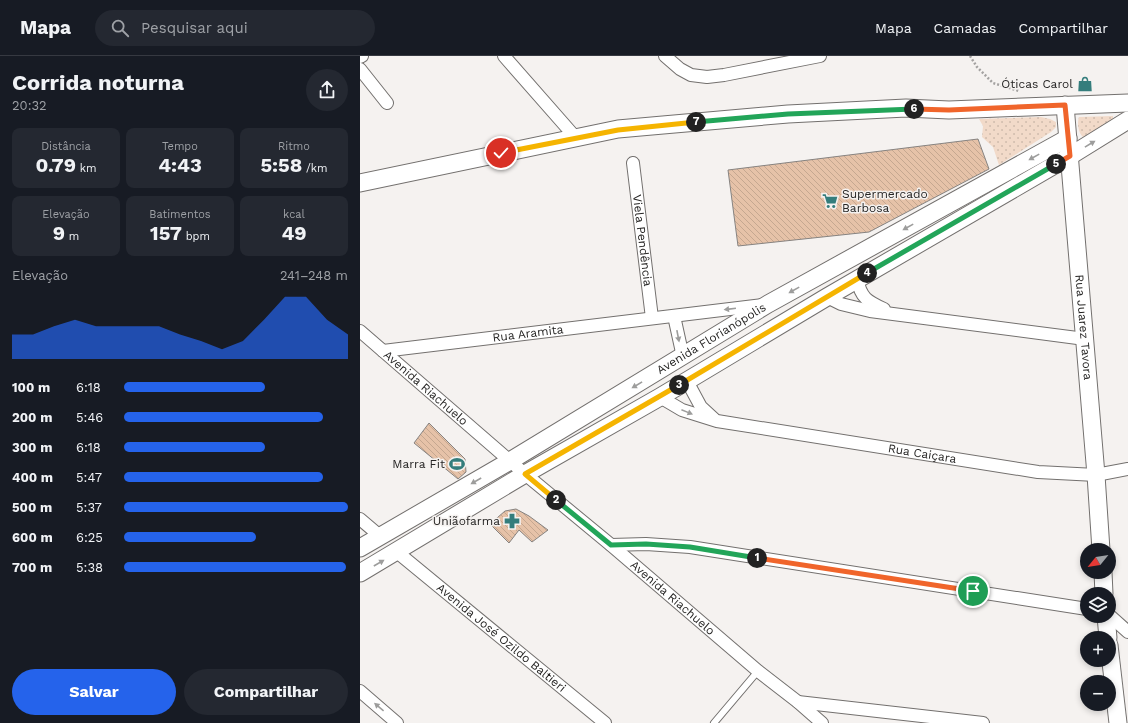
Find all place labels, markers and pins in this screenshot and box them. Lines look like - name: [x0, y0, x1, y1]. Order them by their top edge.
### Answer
- shop icon: Óticas Carol: [1076, 75, 1094, 93]
- place label: Óticas Carol: [1001, 77, 1073, 91]
- pin: 6: [904, 99, 924, 119]
- pin: 7: [686, 112, 706, 132]
- pin: [484, 136, 518, 170]
- pin: 5: [1046, 154, 1066, 174]
- place label: Supermercado Barbosa: [842, 187, 928, 215]
- supermarket icon: Supermercado Barbosa: [821, 192, 839, 210]
- pin: 4: [857, 263, 877, 283]
- pin: 3: [669, 375, 689, 395]
- sports icon: Marra Fit: [448, 455, 466, 473]
- place label: Marra Fit: [392, 457, 445, 471]
- pin: 2: [546, 490, 566, 510]
- pharmacy icon: Uniãofarma: [503, 512, 521, 530]
- place label: Uniãofarma: [433, 514, 500, 528]
- pin: 1: [747, 548, 767, 568]
- pin: [956, 574, 990, 608]

